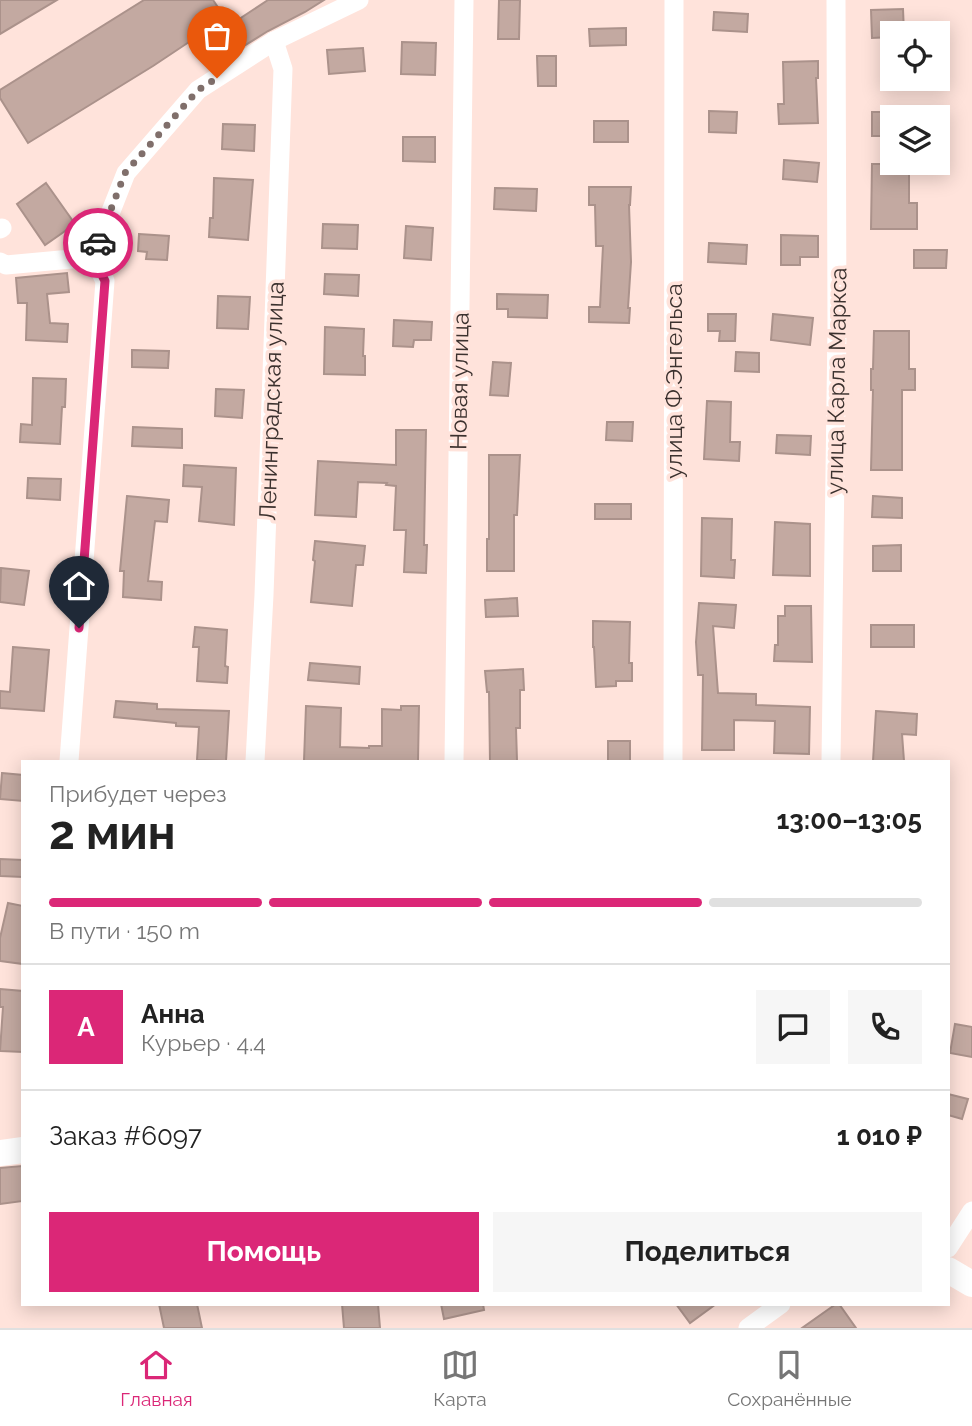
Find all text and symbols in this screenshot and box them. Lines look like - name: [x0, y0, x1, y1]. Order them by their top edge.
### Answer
- pin: [187, 6, 247, 78]
- icon: bag: [198, 17, 236, 55]
- map controls: [880, 21, 950, 175]
- button: locate: [880, 21, 950, 91]
- button: layers: [880, 105, 950, 175]
- courier: [63, 208, 133, 278]
- icon: car: [79, 224, 117, 262]
- street label: улица Карла Маркса: [821, 267, 851, 495]
- street label: Ленинградская улица: [253, 281, 289, 521]
- street label: улица Ф.Энгельса: [660, 283, 687, 479]
- street label: Новая улица: [444, 312, 474, 450]
- pin: [49, 556, 109, 628]
- icon: home: [60, 567, 98, 605]
- text: Прибудет через: [49, 780, 227, 807]
- text: 13:00–13:05: [776, 805, 922, 835]
- text: 2 мин: [49, 806, 176, 860]
- text: В пути · 150 m: [49, 917, 200, 944]
- button: chat: [756, 990, 830, 1064]
- button: phone: [848, 990, 922, 1064]
- text: Анна: [141, 999, 205, 1029]
- text: А: [77, 1012, 95, 1042]
- text: Курьер · 4.4: [141, 1029, 266, 1056]
- text: Заказ #6097: [49, 1121, 202, 1151]
- text: 1 010 ₽: [837, 1121, 922, 1151]
- button: Помощь: [49, 1212, 479, 1292]
- button: Поделиться: [493, 1212, 922, 1292]
- tab: Главная: [120, 1346, 193, 1410]
- tab: Карта: [433, 1346, 487, 1410]
- tab: Сохранённые: [727, 1346, 852, 1410]

